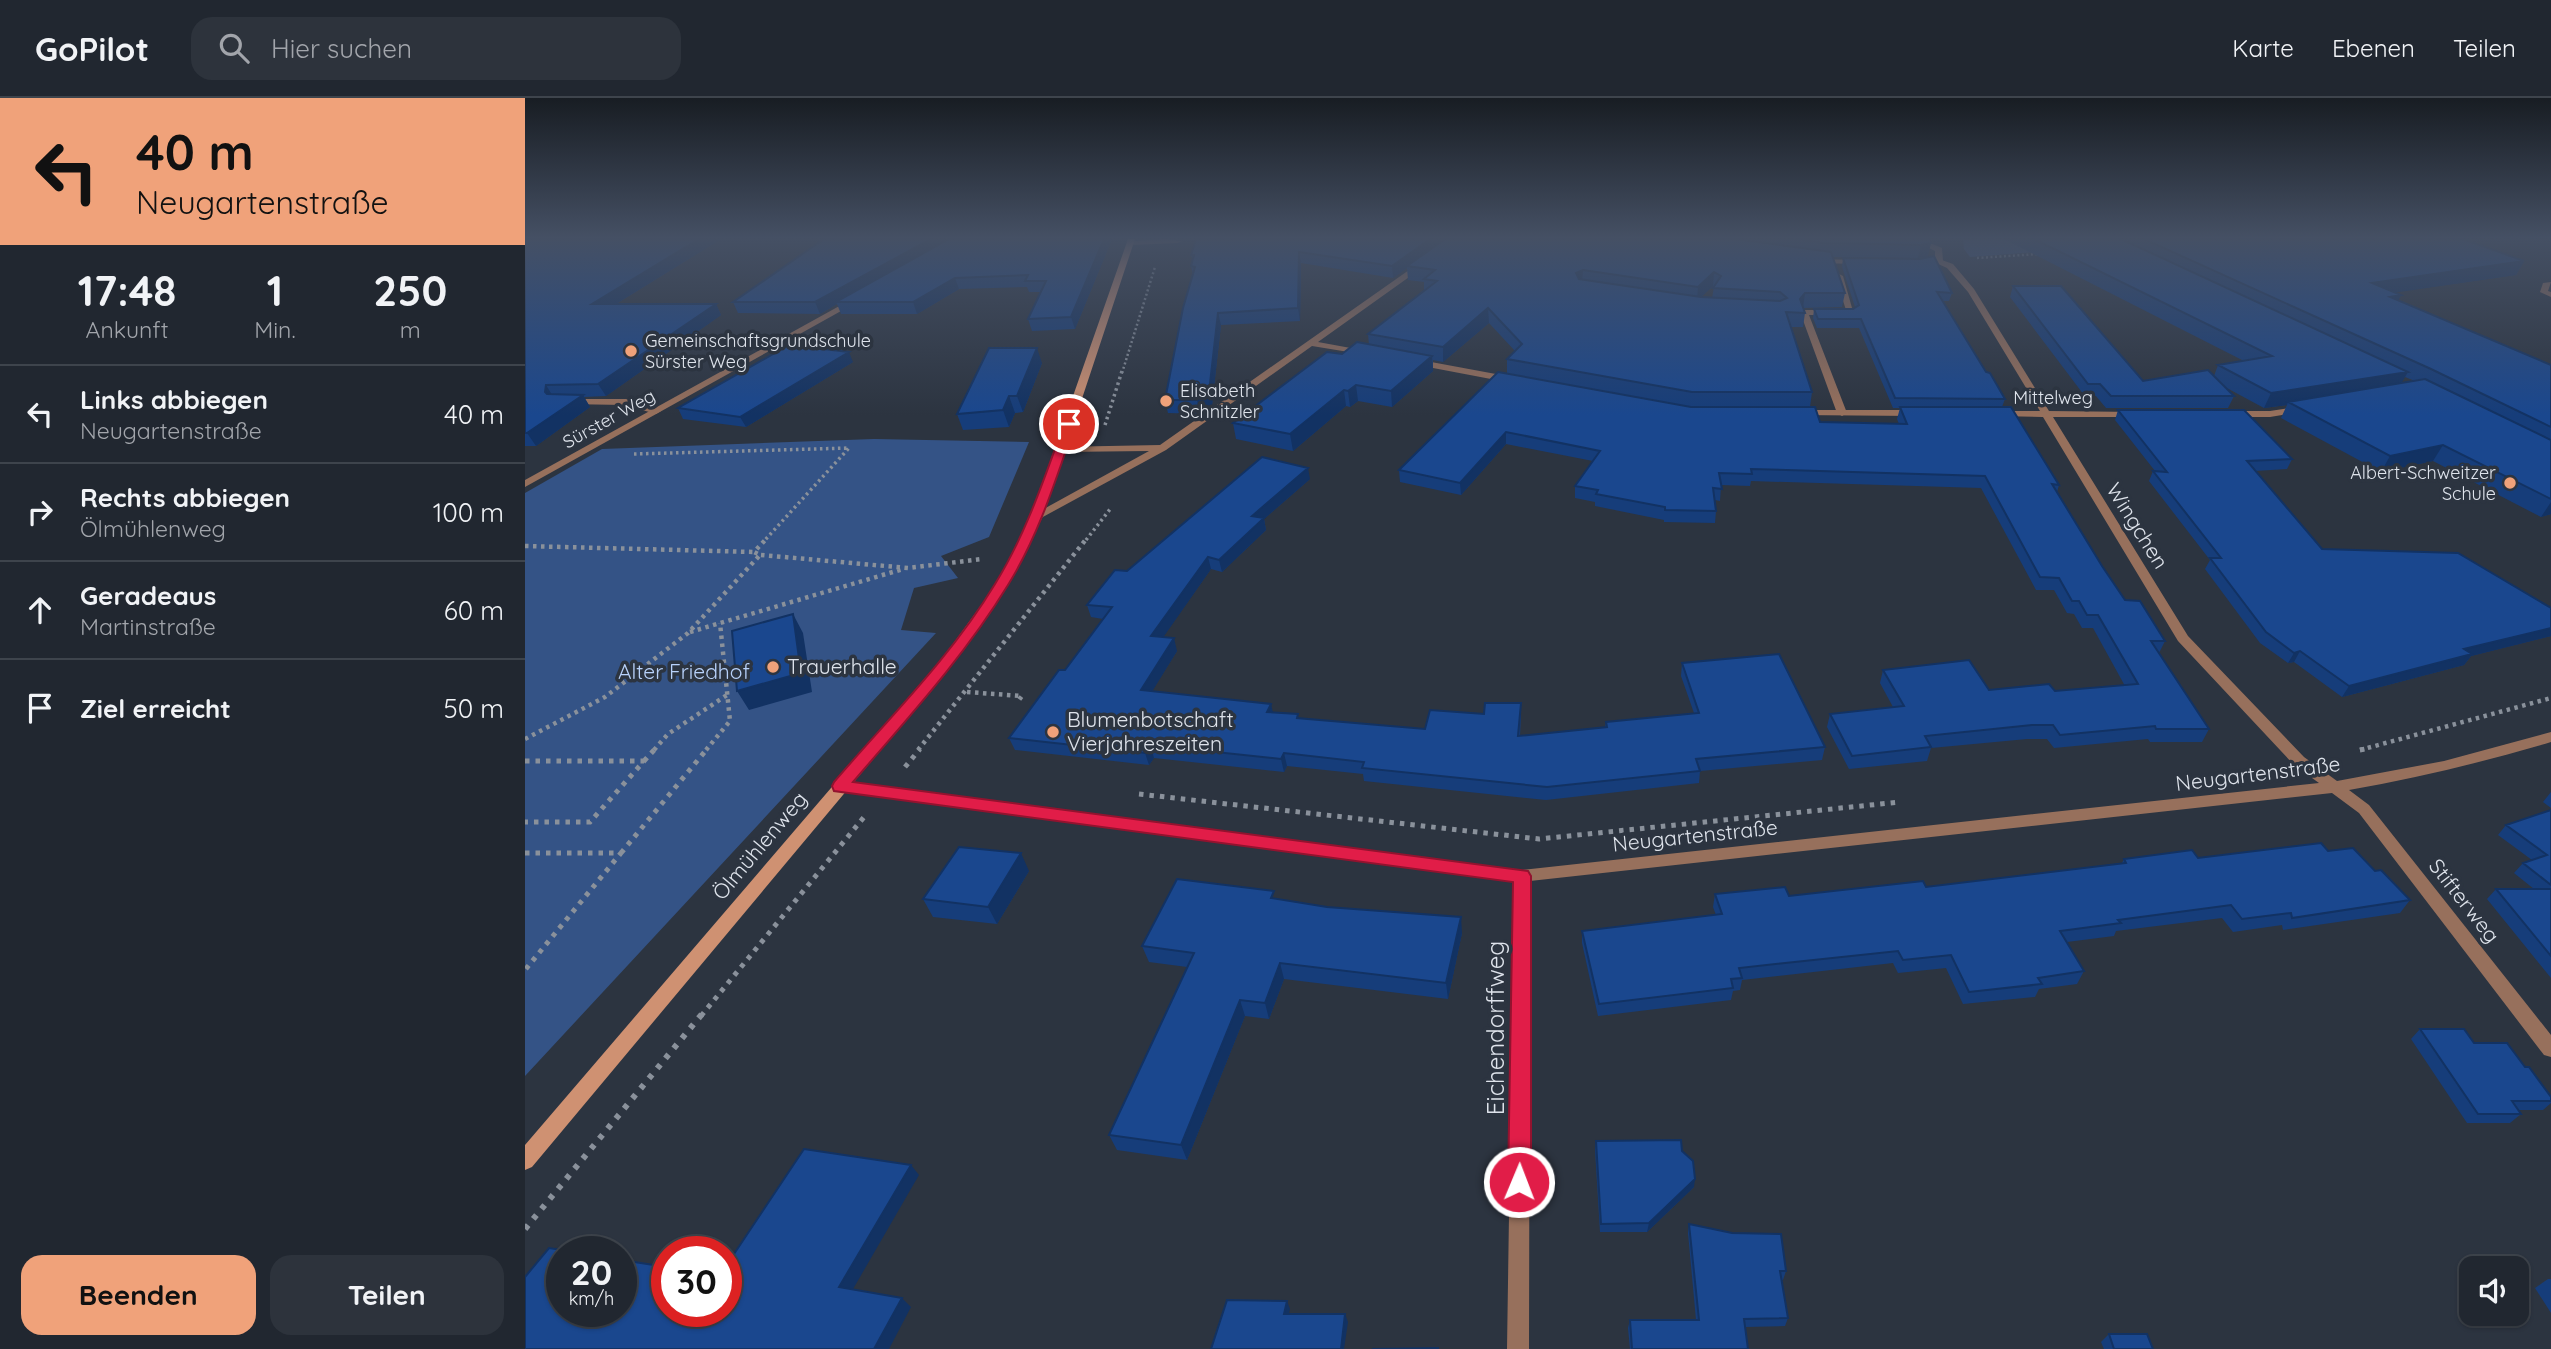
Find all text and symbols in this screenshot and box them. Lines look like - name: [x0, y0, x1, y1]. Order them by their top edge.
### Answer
- search box: [191, 17, 681, 80]
- text: GoPilot: [35, 28, 149, 69]
- icon: search: [215, 29, 253, 67]
- text: Hier suchen: [271, 32, 412, 65]
- text: Karte: [2232, 33, 2294, 63]
- text: Ebenen: [2332, 33, 2415, 63]
- text: Teilen: [2453, 33, 2516, 63]
- text: 40 m: [136, 121, 254, 182]
- icon: left: [21, 126, 112, 217]
- text: Neugartenstraße: [136, 182, 389, 222]
- text: 17:48: [78, 264, 176, 317]
- text: 1: [267, 264, 283, 317]
- text: 250: [373, 264, 447, 317]
- text: Ankunft: [86, 315, 169, 344]
- text: Min.: [254, 315, 296, 344]
- text: m: [400, 315, 421, 344]
- place label: Gemeinschaftsgrundschule Sürster Weg: [645, 329, 871, 373]
- marker: Gemeinschaftsgrundschule Sürster Weg: [623, 343, 639, 359]
- place label: Elisabeth Schnitzler: [1180, 379, 1260, 423]
- text: Links abbiegen: [80, 383, 268, 416]
- street label: Sürster Weg: [558, 384, 659, 453]
- street label: Mittelweg: [2013, 386, 2093, 409]
- marker: Elisabeth Schnitzler: [1158, 393, 1174, 409]
- pin: [1039, 394, 1099, 454]
- icon: left: [21, 395, 59, 433]
- text: 40 m: [444, 398, 504, 431]
- icon: arrive: [1050, 405, 1088, 443]
- text: Neugartenstraße: [80, 416, 262, 445]
- place label: Albert-Schweitzer Schule: [2350, 461, 2496, 505]
- marker: Albert-Schweitzer Schule: [2502, 475, 2518, 491]
- street label: Wingchen: [2101, 478, 2174, 573]
- text: Rechts abbiegen: [80, 481, 290, 514]
- icon: right: [21, 493, 59, 531]
- text: 100 m: [433, 496, 504, 529]
- text: Ölmühlenweg: [80, 514, 226, 543]
- text: Geradeaus: [80, 579, 216, 612]
- icon: ahead: [21, 591, 59, 629]
- text: 60 m: [444, 594, 504, 627]
- text: Martinstraße: [80, 612, 216, 641]
- place label: Trauerhalle: [787, 653, 897, 679]
- park label: Alter Friedhof: [618, 658, 750, 684]
- marker: Trauerhalle: [765, 659, 781, 675]
- icon: arrive: [21, 689, 59, 727]
- text: Ziel erreicht: [80, 692, 231, 725]
- text: 50 m: [444, 692, 504, 725]
- place label: Blumenbotschaft Vierjahreszeiten: [1067, 706, 1234, 756]
- marker: Blumenbotschaft Vierjahreszeiten: [1045, 724, 1061, 740]
- street label: Neugartenstraße: [2174, 750, 2342, 796]
- street label: Ölmühlenweg: [706, 786, 812, 905]
- street label: Neugartenstraße: [1611, 813, 1779, 857]
- street label: Stifterweg: [2424, 853, 2506, 948]
- street label: Eichendorffweg: [1480, 941, 1510, 1115]
- position arrow: [1482, 1145, 1556, 1219]
- speed limit sign: 30: [651, 1236, 742, 1327]
- text: 20: [571, 1250, 612, 1294]
- button: Beenden: [21, 1255, 256, 1335]
- button: Teilen: [270, 1255, 504, 1335]
- map controls: [2459, 1256, 2529, 1326]
- button: sound: [2459, 1256, 2529, 1326]
- text: km/h: [569, 1287, 614, 1310]

